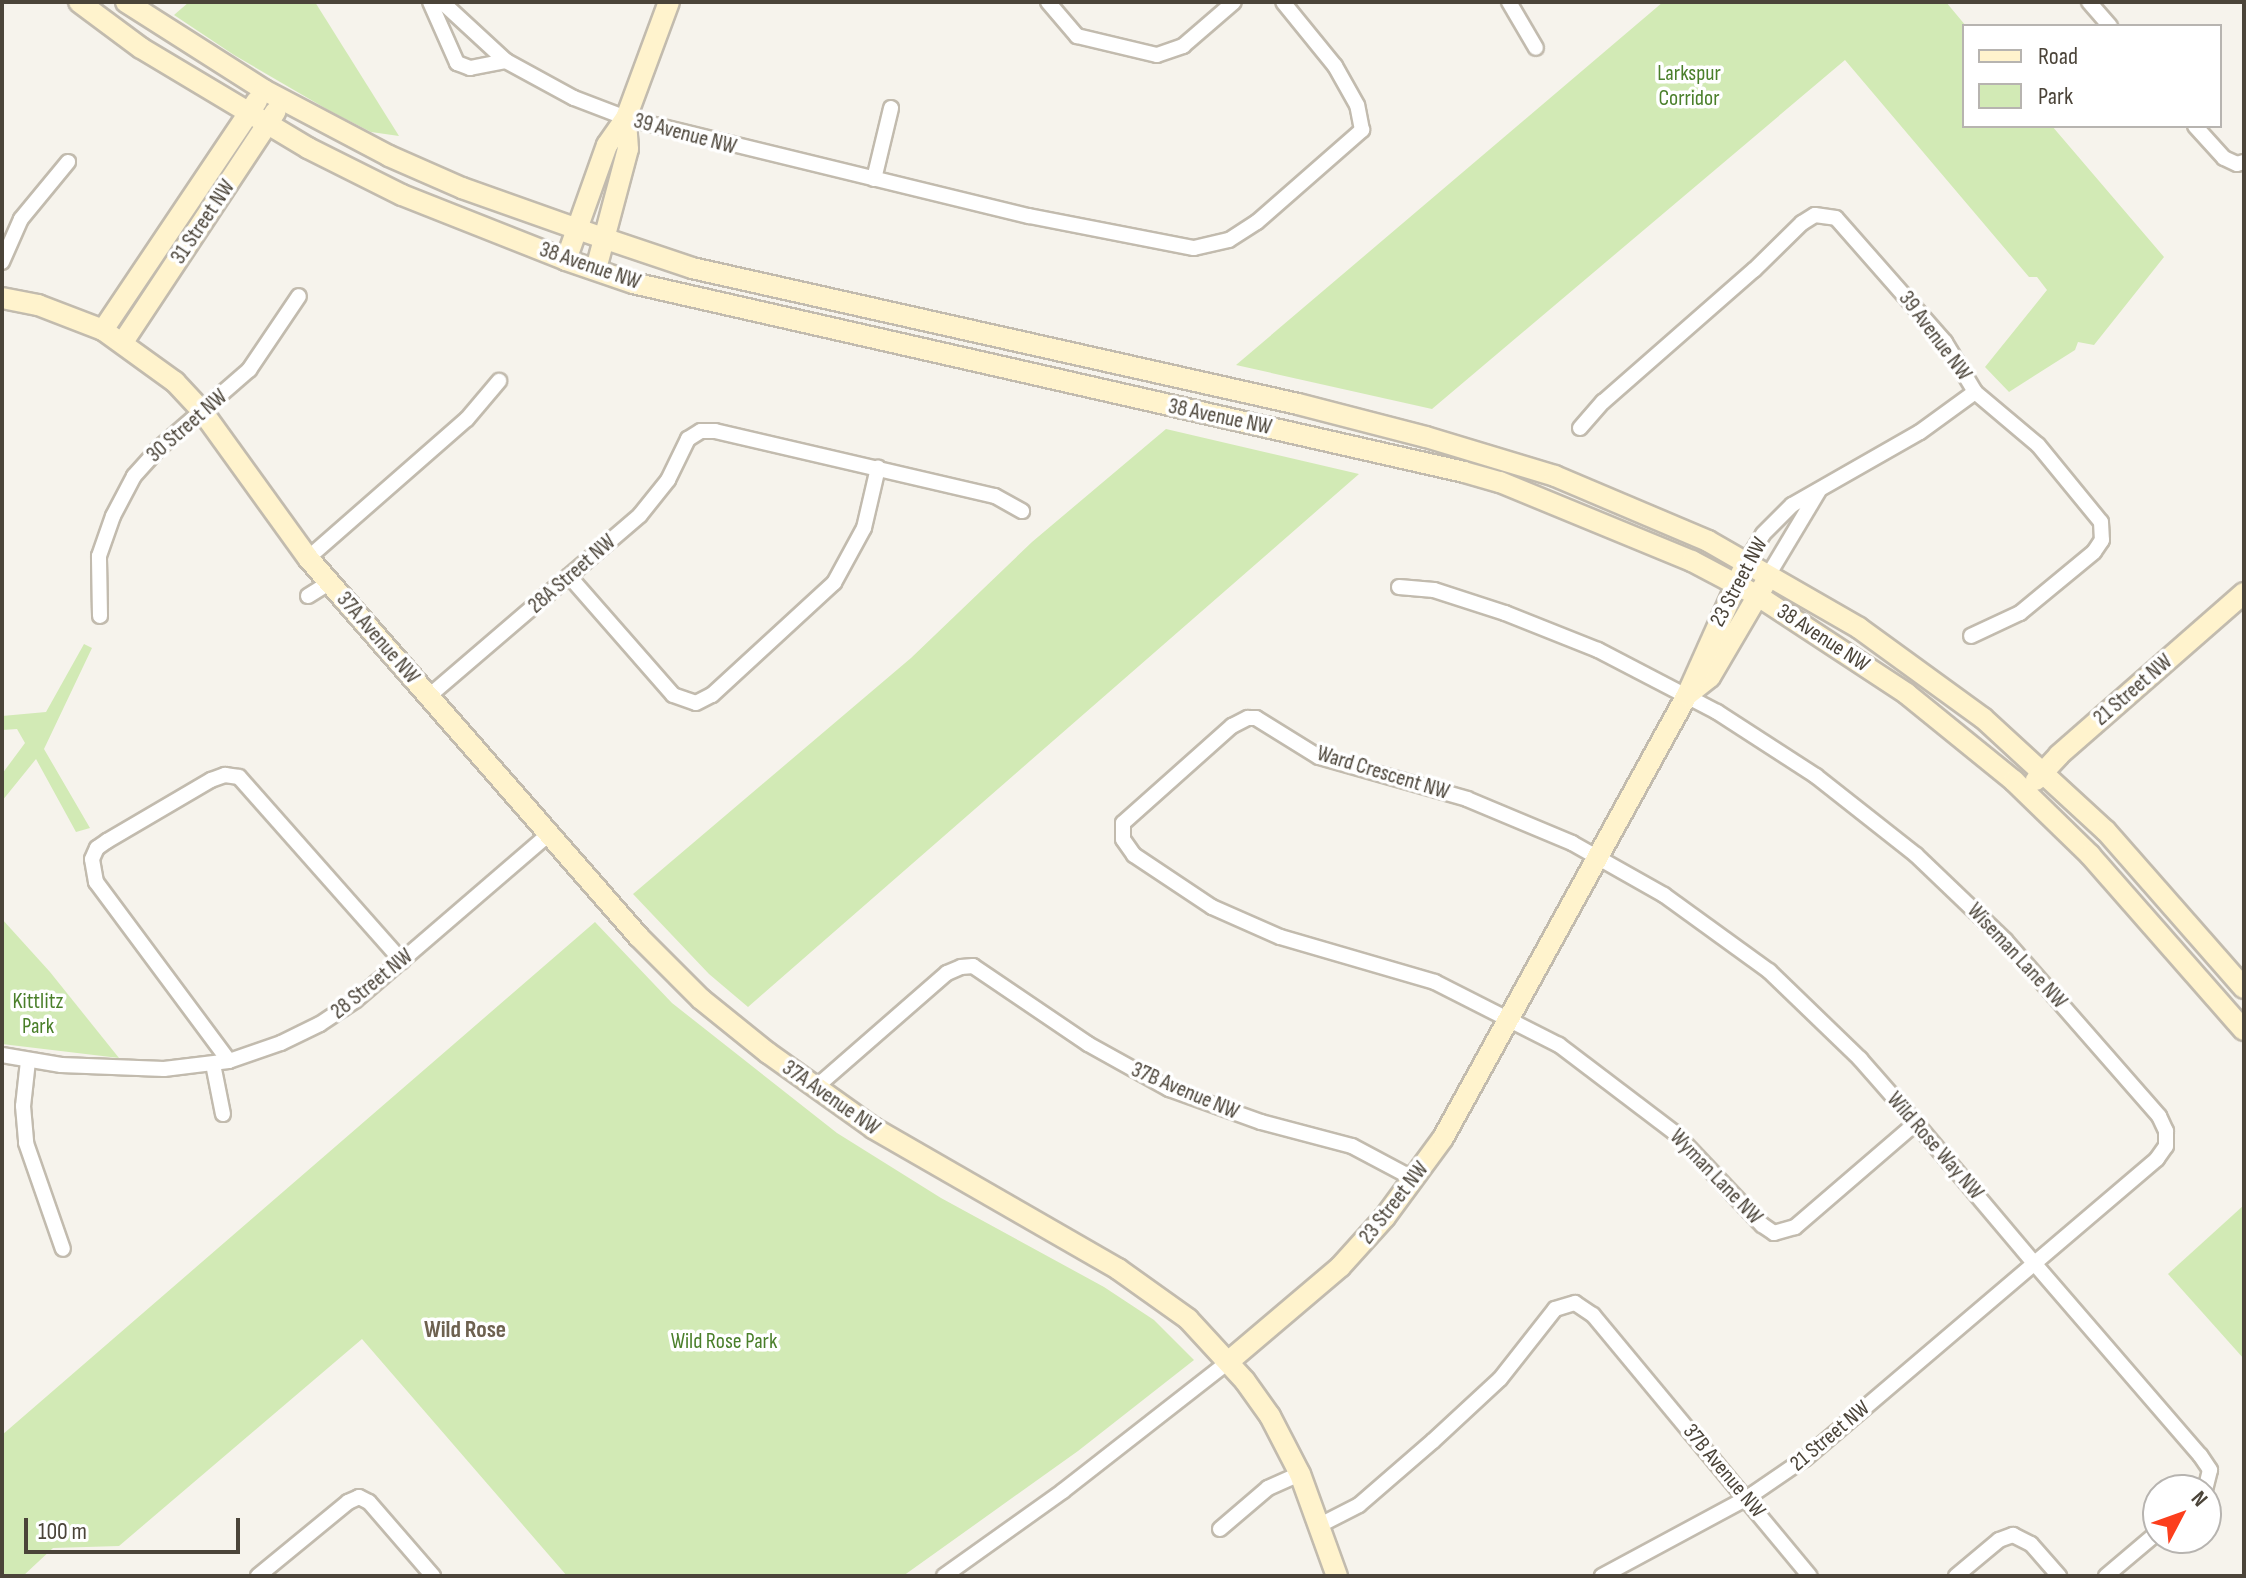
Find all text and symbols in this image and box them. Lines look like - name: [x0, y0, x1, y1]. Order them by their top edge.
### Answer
- legend: [1962, 24, 2222, 128]
- text: Road: [2038, 42, 2078, 71]
- park label: Larkspur Corridor: [1657, 60, 1721, 112]
- text: Park: [2038, 82, 2073, 111]
- street label: 39 Avenue NW: [631, 108, 739, 160]
- street label: 31 Street NW: [165, 175, 241, 269]
- street label: 38 Avenue NW: [536, 236, 644, 296]
- street label: 39 Avenue NW: [1893, 286, 1977, 386]
- street label: 30 Street NW: [141, 384, 233, 468]
- street label: 38 Avenue NW: [1166, 393, 1274, 441]
- street label: 28A Street NW: [523, 529, 621, 619]
- street label: 23 Street NW: [1705, 533, 1773, 631]
- street label: 37A Avenue NW: [331, 587, 425, 689]
- street label: 38 Avenue NW: [1772, 598, 1874, 678]
- street label: 21 Street NW: [2088, 649, 2178, 731]
- street label: Ward Crescent NW: [1314, 740, 1452, 806]
- street label: Wiseman Lane NW: [1961, 898, 2073, 1014]
- street label: 28 Street NW: [326, 943, 418, 1025]
- park label: Kittlitz Park: [13, 988, 63, 1040]
- street label: 37A Avenue NW: [777, 1055, 885, 1141]
- street label: 37B Avenue NW: [1127, 1057, 1243, 1125]
- street label: Wild Rose Way NW: [1881, 1087, 1989, 1205]
- street label: Wyman Lane NW: [1664, 1124, 1768, 1230]
- street label: 23 Street NW: [1354, 1157, 1434, 1249]
- district label: Wild Rose: [424, 1316, 506, 1344]
- park label: Wild Rose Park: [671, 1329, 777, 1355]
- street label: 21 Street NW: [1785, 1395, 1875, 1477]
- street label: 37B Avenue NW: [1677, 1419, 1771, 1523]
- north arrow: [2142, 1474, 2222, 1554]
- text: N: [2185, 1486, 2213, 1513]
- scale bar: [28, 1502, 244, 1552]
- text: 100 m: [38, 1517, 87, 1546]

